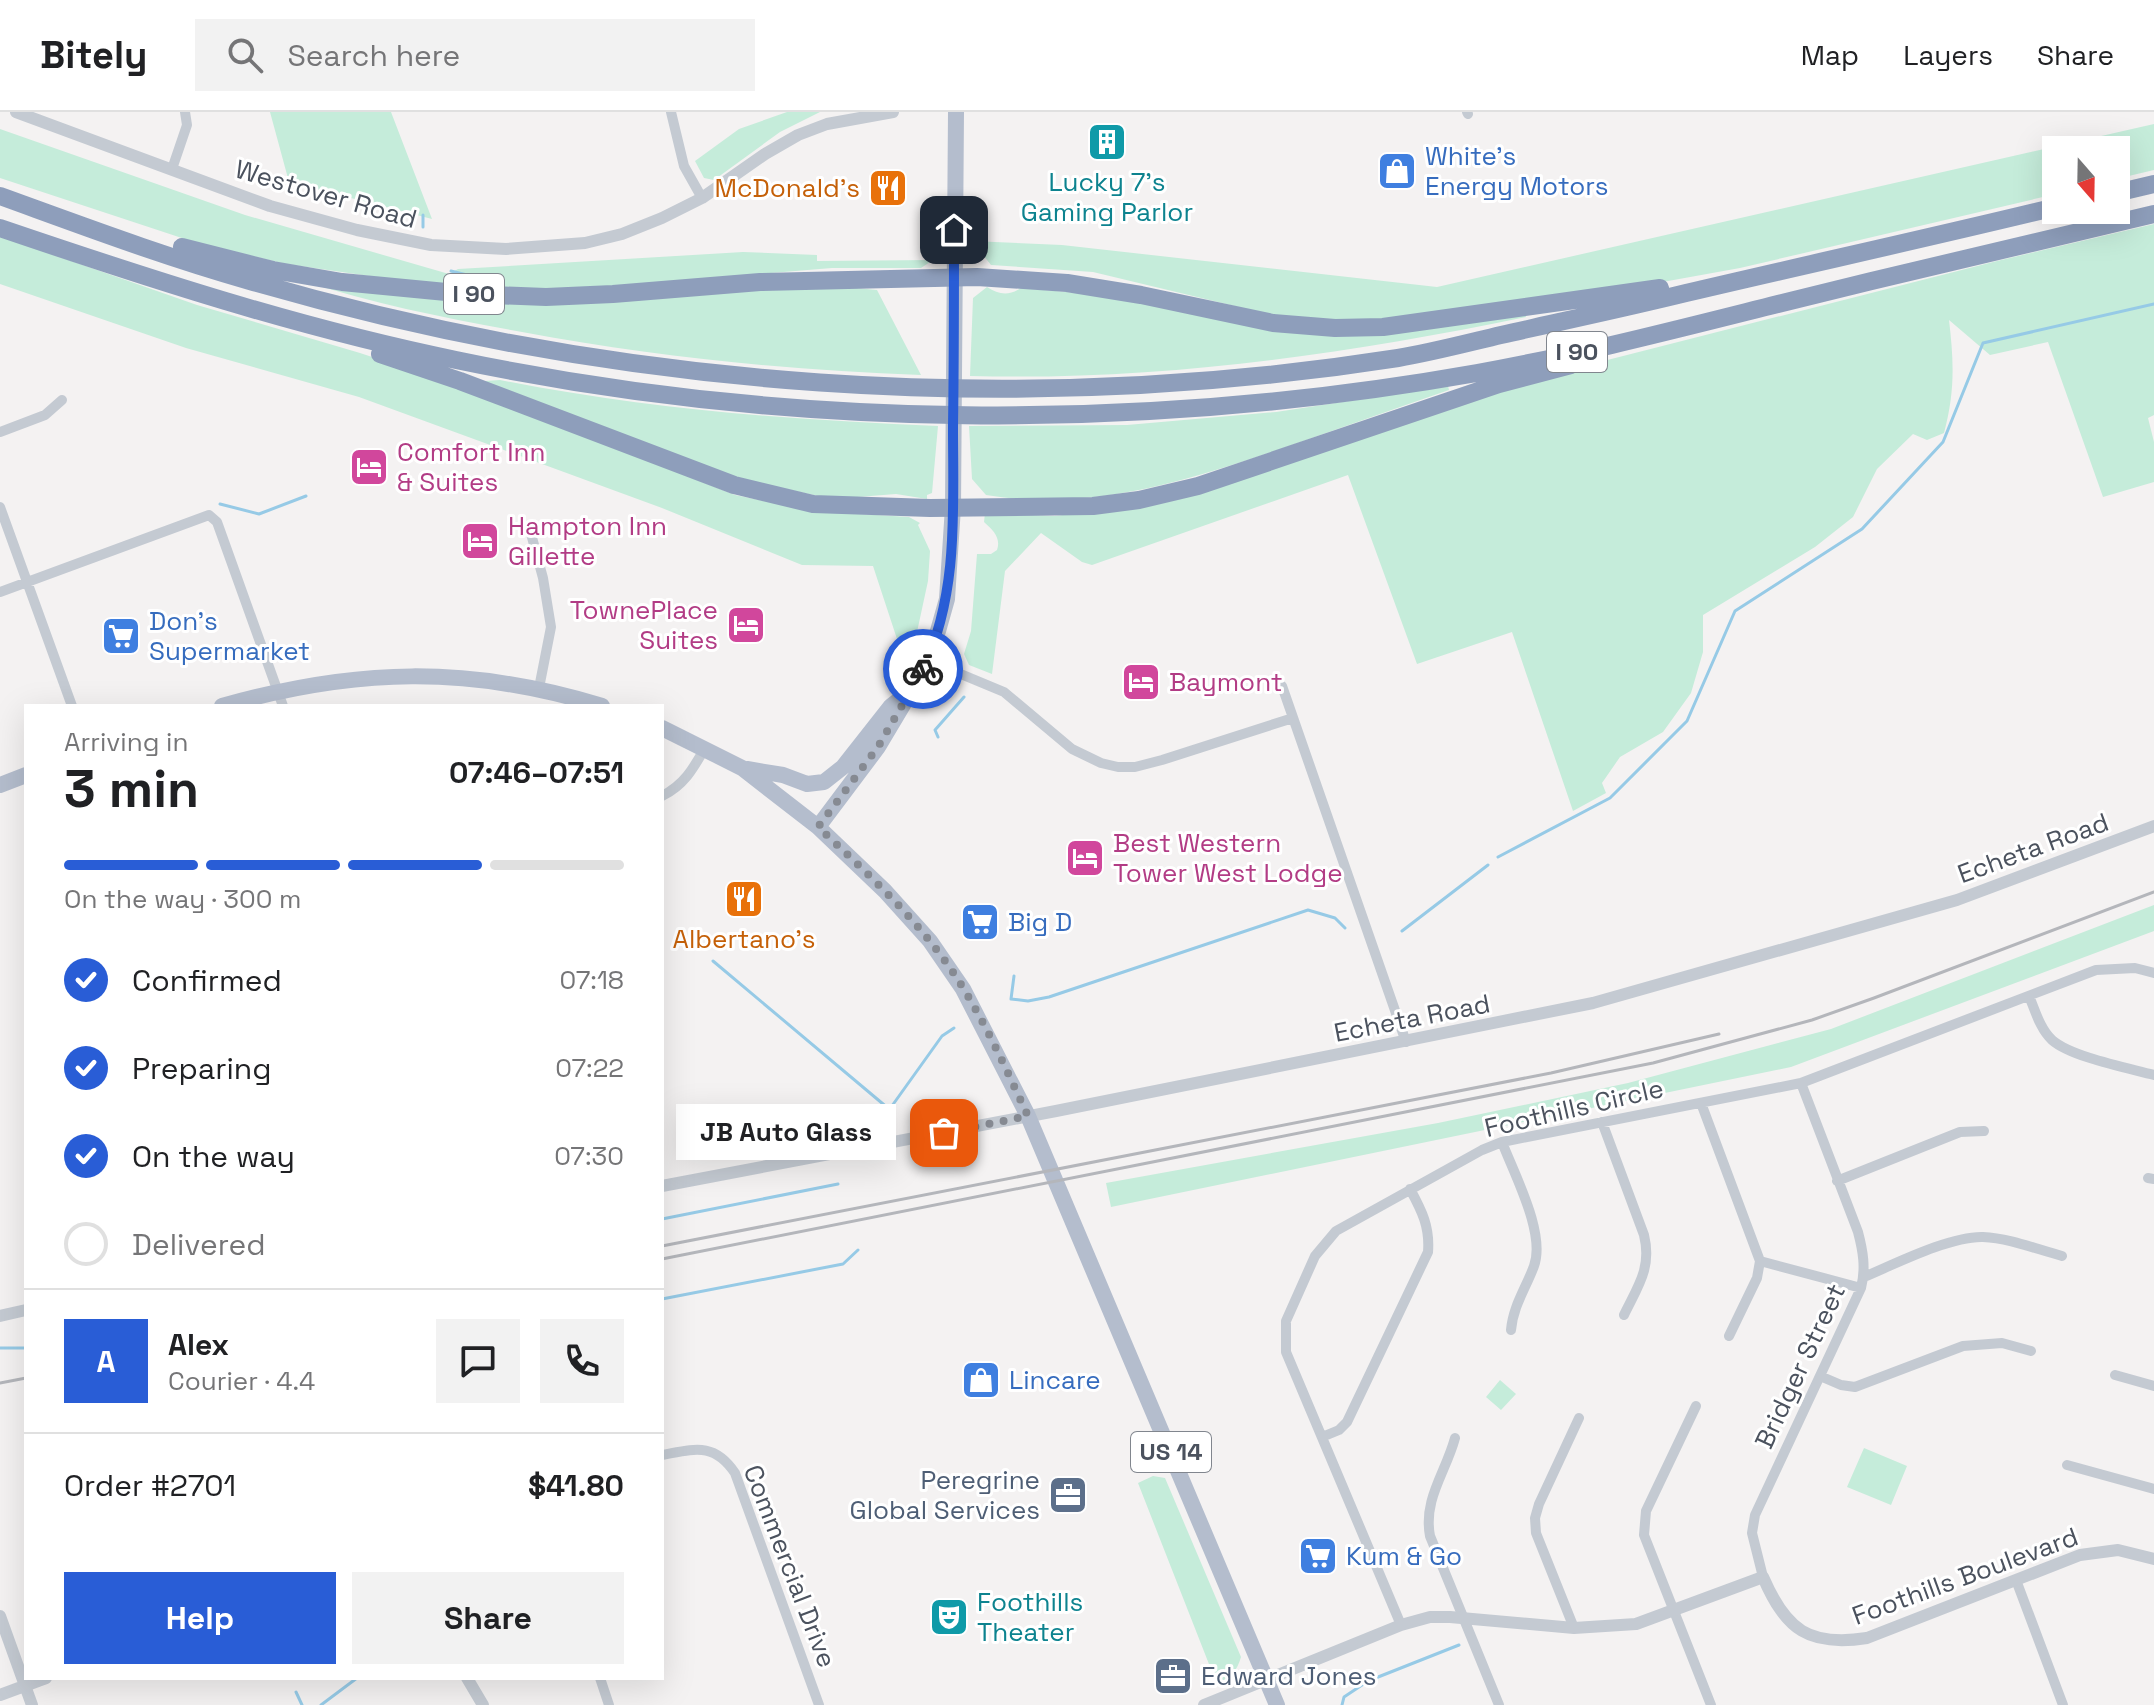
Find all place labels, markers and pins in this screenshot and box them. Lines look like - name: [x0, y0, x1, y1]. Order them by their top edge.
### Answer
- building icon: Lucky 7's Gaming Parlor: [1086, 121, 1128, 163]
- place label: White's Energy Motors: [1425, 139, 1608, 203]
- shop icon: White's Energy Motors: [1376, 150, 1418, 192]
- place label: Lucky 7's Gaming Parlor: [1021, 165, 1193, 229]
- restaurant icon: McDonald's: [867, 167, 909, 209]
- place label: McDonald's: [715, 171, 860, 205]
- pin: [920, 196, 988, 264]
- place label: Comfort Inn & Suites: [397, 435, 545, 499]
- hotel icon: Comfort Inn & Suites: [348, 446, 390, 488]
- place label: Hampton Inn Gillette: [508, 509, 667, 573]
- hotel icon: Hampton Inn Gillette: [459, 520, 501, 562]
- place label: TownePlace Suites: [570, 593, 718, 657]
- place label: Don's Supermarket: [149, 604, 310, 668]
- hotel icon: TownePlace Suites: [725, 604, 767, 646]
- supermarket icon: Don's Supermarket: [100, 615, 142, 657]
- hotel icon: Baymont: [1120, 661, 1162, 703]
- place label: Baymont: [1169, 665, 1283, 699]
- place label: Best Western Tower West Lodge: [1113, 826, 1343, 890]
- hotel icon: Best Western Tower West Lodge: [1064, 837, 1106, 879]
- restaurant icon: Albertano's: [723, 878, 765, 920]
- supermarket icon: Big D: [959, 901, 1001, 943]
- place label: Big D: [1008, 905, 1072, 939]
- place label: Albertano's: [673, 922, 815, 956]
- pin: [910, 1099, 978, 1167]
- callout: JB Auto Glass: [676, 1105, 896, 1161]
- shop icon: Lincare: [960, 1359, 1002, 1401]
- place label: Lincare: [1009, 1363, 1101, 1397]
- place label: Peregrine Global Services: [850, 1463, 1040, 1527]
- office icon: Peregrine Global Services: [1047, 1474, 1089, 1516]
- supermarket icon: Kum & Go: [1297, 1535, 1339, 1577]
- place label: Kum & Go: [1346, 1539, 1462, 1573]
- place label: Foothills Theater: [977, 1585, 1083, 1649]
- theatre icon: Foothills Theater: [928, 1596, 970, 1638]
- office icon: Edward Jones: [1152, 1655, 1194, 1697]
- place label: Edward Jones: [1201, 1659, 1377, 1693]

